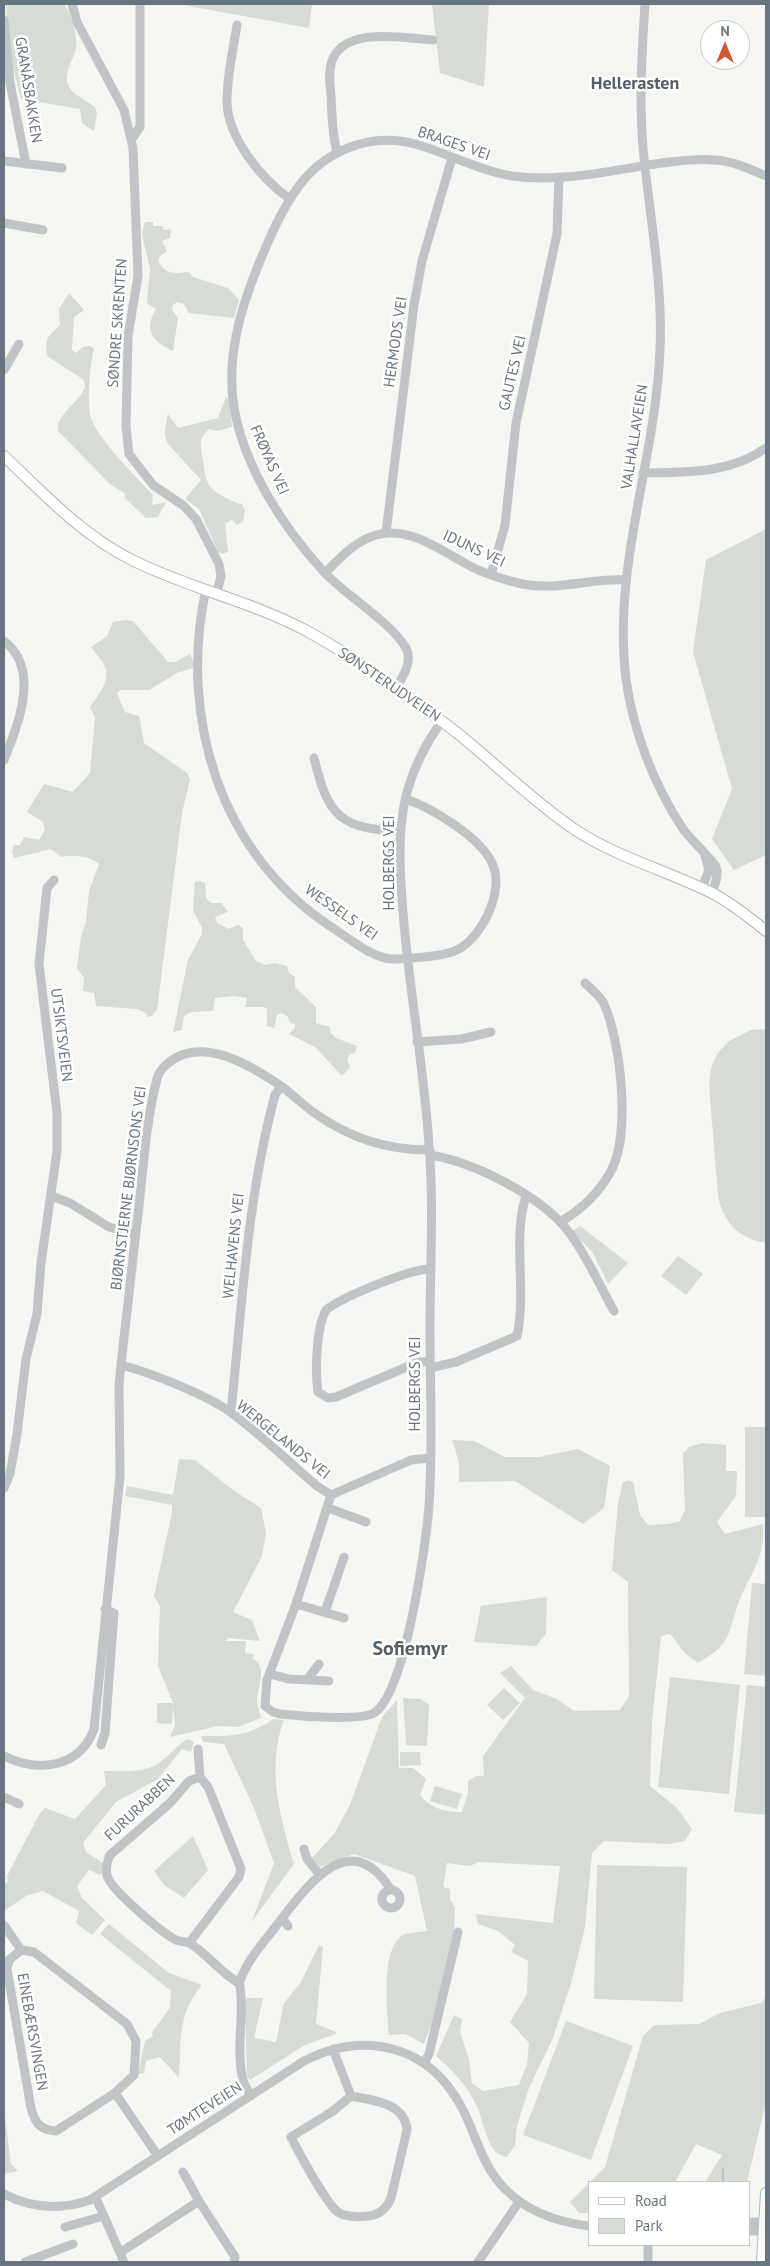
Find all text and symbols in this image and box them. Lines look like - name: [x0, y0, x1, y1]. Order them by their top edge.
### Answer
- north arrow: [700, 20, 750, 70]
- text: N: [720, 22, 730, 40]
- street label: GRANÅSBAKKEN: [11, 36, 45, 144]
- district label: Hellerasten: [591, 73, 679, 95]
- street label: BRAGES VEI: [415, 123, 493, 165]
- street label: SØNDRE SKRENTEN: [104, 258, 132, 388]
- street label: HERMODS VEI: [381, 295, 411, 389]
- street label: GAUTES VEI: [496, 333, 530, 413]
- street label: VALHALLAVEIEN: [618, 383, 652, 491]
- street label: FRØYAS VEI: [246, 422, 292, 498]
- street label: IDUNS VEI: [440, 527, 508, 571]
- street label: SØNSTERUDVEIEN: [334, 644, 444, 726]
- street label: HOLBERGS VEI: [381, 815, 399, 911]
- street label: WESSELS VEI: [301, 881, 381, 945]
- street label: UTSIKTSVEIEN: [46, 987, 76, 1083]
- street label: BJØRNSTJERNE BJØRNSONS VEI: [108, 1085, 150, 1291]
- street label: WELHAVENS VEI: [220, 1192, 248, 1300]
- street label: HOLBERGS VEI: [407, 1336, 425, 1432]
- street label: WERGELANDS VEI: [233, 1397, 333, 1483]
- district label: Sofiemyr: [372, 1637, 448, 1661]
- street label: FURURABBEN: [101, 1771, 179, 1845]
- street label: EINEBÆRSVINGEN: [13, 1972, 51, 2092]
- street label: TØMTEVEIEN: [164, 2078, 246, 2140]
- legend: [588, 2181, 750, 2246]
- text: Road: [635, 2191, 667, 2210]
- text: Park: [635, 2216, 663, 2235]

